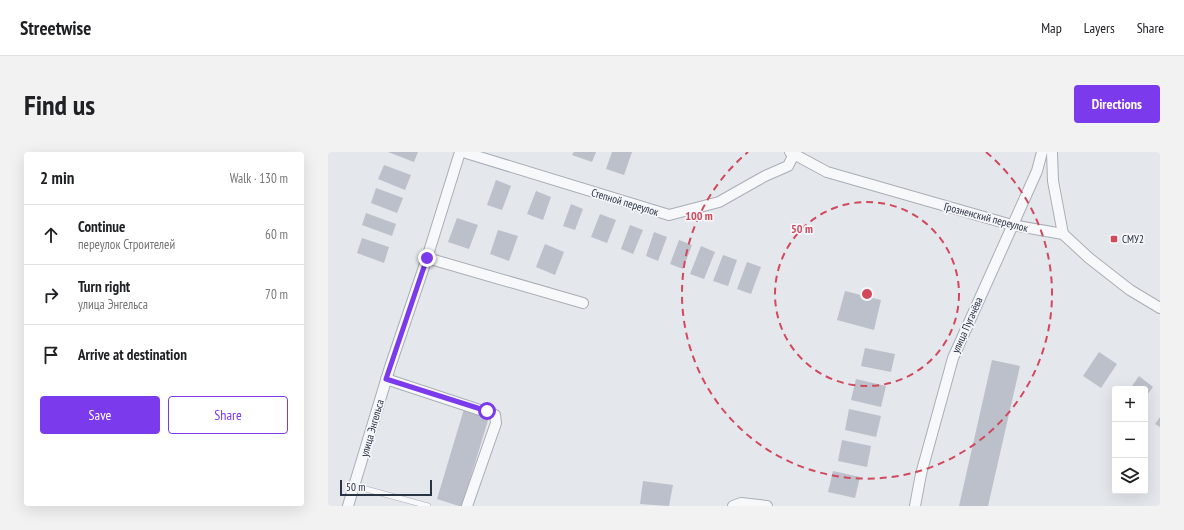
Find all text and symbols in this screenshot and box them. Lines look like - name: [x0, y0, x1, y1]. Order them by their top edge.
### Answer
- text: Streetwise: [20, 16, 91, 40]
- text: Map: [1041, 19, 1062, 37]
- text: Layers: [1084, 19, 1115, 37]
- text: Share: [1137, 19, 1164, 37]
- button: Directions: [1074, 85, 1160, 123]
- text: Find us: [24, 86, 95, 123]
- text: 2 min: [40, 167, 74, 189]
- text: Walk · 130 m: [230, 170, 288, 187]
- street label: Степной переулок: [590, 185, 661, 219]
- street label: Грозненский переулок: [942, 199, 1030, 235]
- text: 100 m: [685, 208, 713, 223]
- text: Continue: [78, 217, 125, 236]
- text: 50 m: [791, 221, 813, 236]
- icon: ahead: [40, 224, 62, 246]
- text: 60 m: [265, 226, 288, 243]
- place label: СМУ2: [1122, 232, 1144, 246]
- marker: СМУ2: [1109, 234, 1119, 244]
- text: переулок Строителей: [78, 236, 175, 253]
- route end: [418, 249, 436, 267]
- text: Turn right: [78, 277, 130, 296]
- icon: right: [40, 284, 62, 306]
- text: 70 m: [265, 286, 288, 303]
- centre of rings: [860, 287, 874, 301]
- street label: улица Пугачёва: [948, 295, 986, 355]
- text: улица Энгельса: [78, 296, 148, 313]
- icon: arrive: [40, 344, 62, 366]
- text: Arrive at destination: [78, 345, 187, 364]
- map controls: [1112, 386, 1148, 494]
- button: +: [1112, 386, 1148, 422]
- button: Save: [40, 396, 160, 434]
- button: Share: [168, 396, 288, 434]
- street label: улица Энгельса: [357, 398, 387, 458]
- route start: [478, 402, 496, 420]
- button: −: [1112, 422, 1148, 458]
- button: layers: [1112, 458, 1148, 494]
- scale bar: [340, 478, 432, 497]
- text: 50 m: [346, 480, 365, 494]

